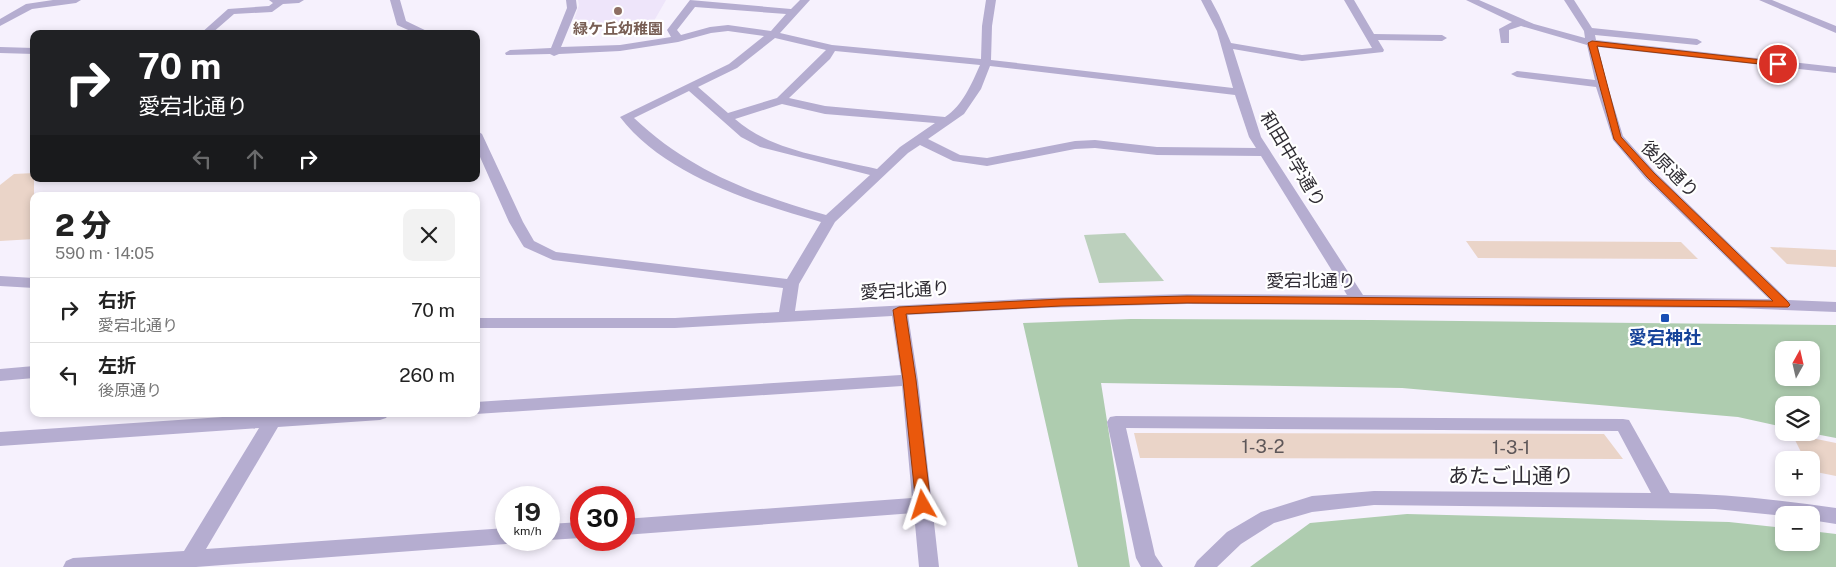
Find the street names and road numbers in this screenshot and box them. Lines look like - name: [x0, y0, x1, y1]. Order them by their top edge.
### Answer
- street label: 和田中学通り: [1256, 107, 1330, 211]
- street label: 後原通り: [1637, 136, 1703, 202]
- street label: 愛宕北通り: [1266, 270, 1356, 291]
- street label: 愛宕北通り: [860, 277, 950, 303]
- street label: あたご山通り: [1448, 463, 1574, 488]

